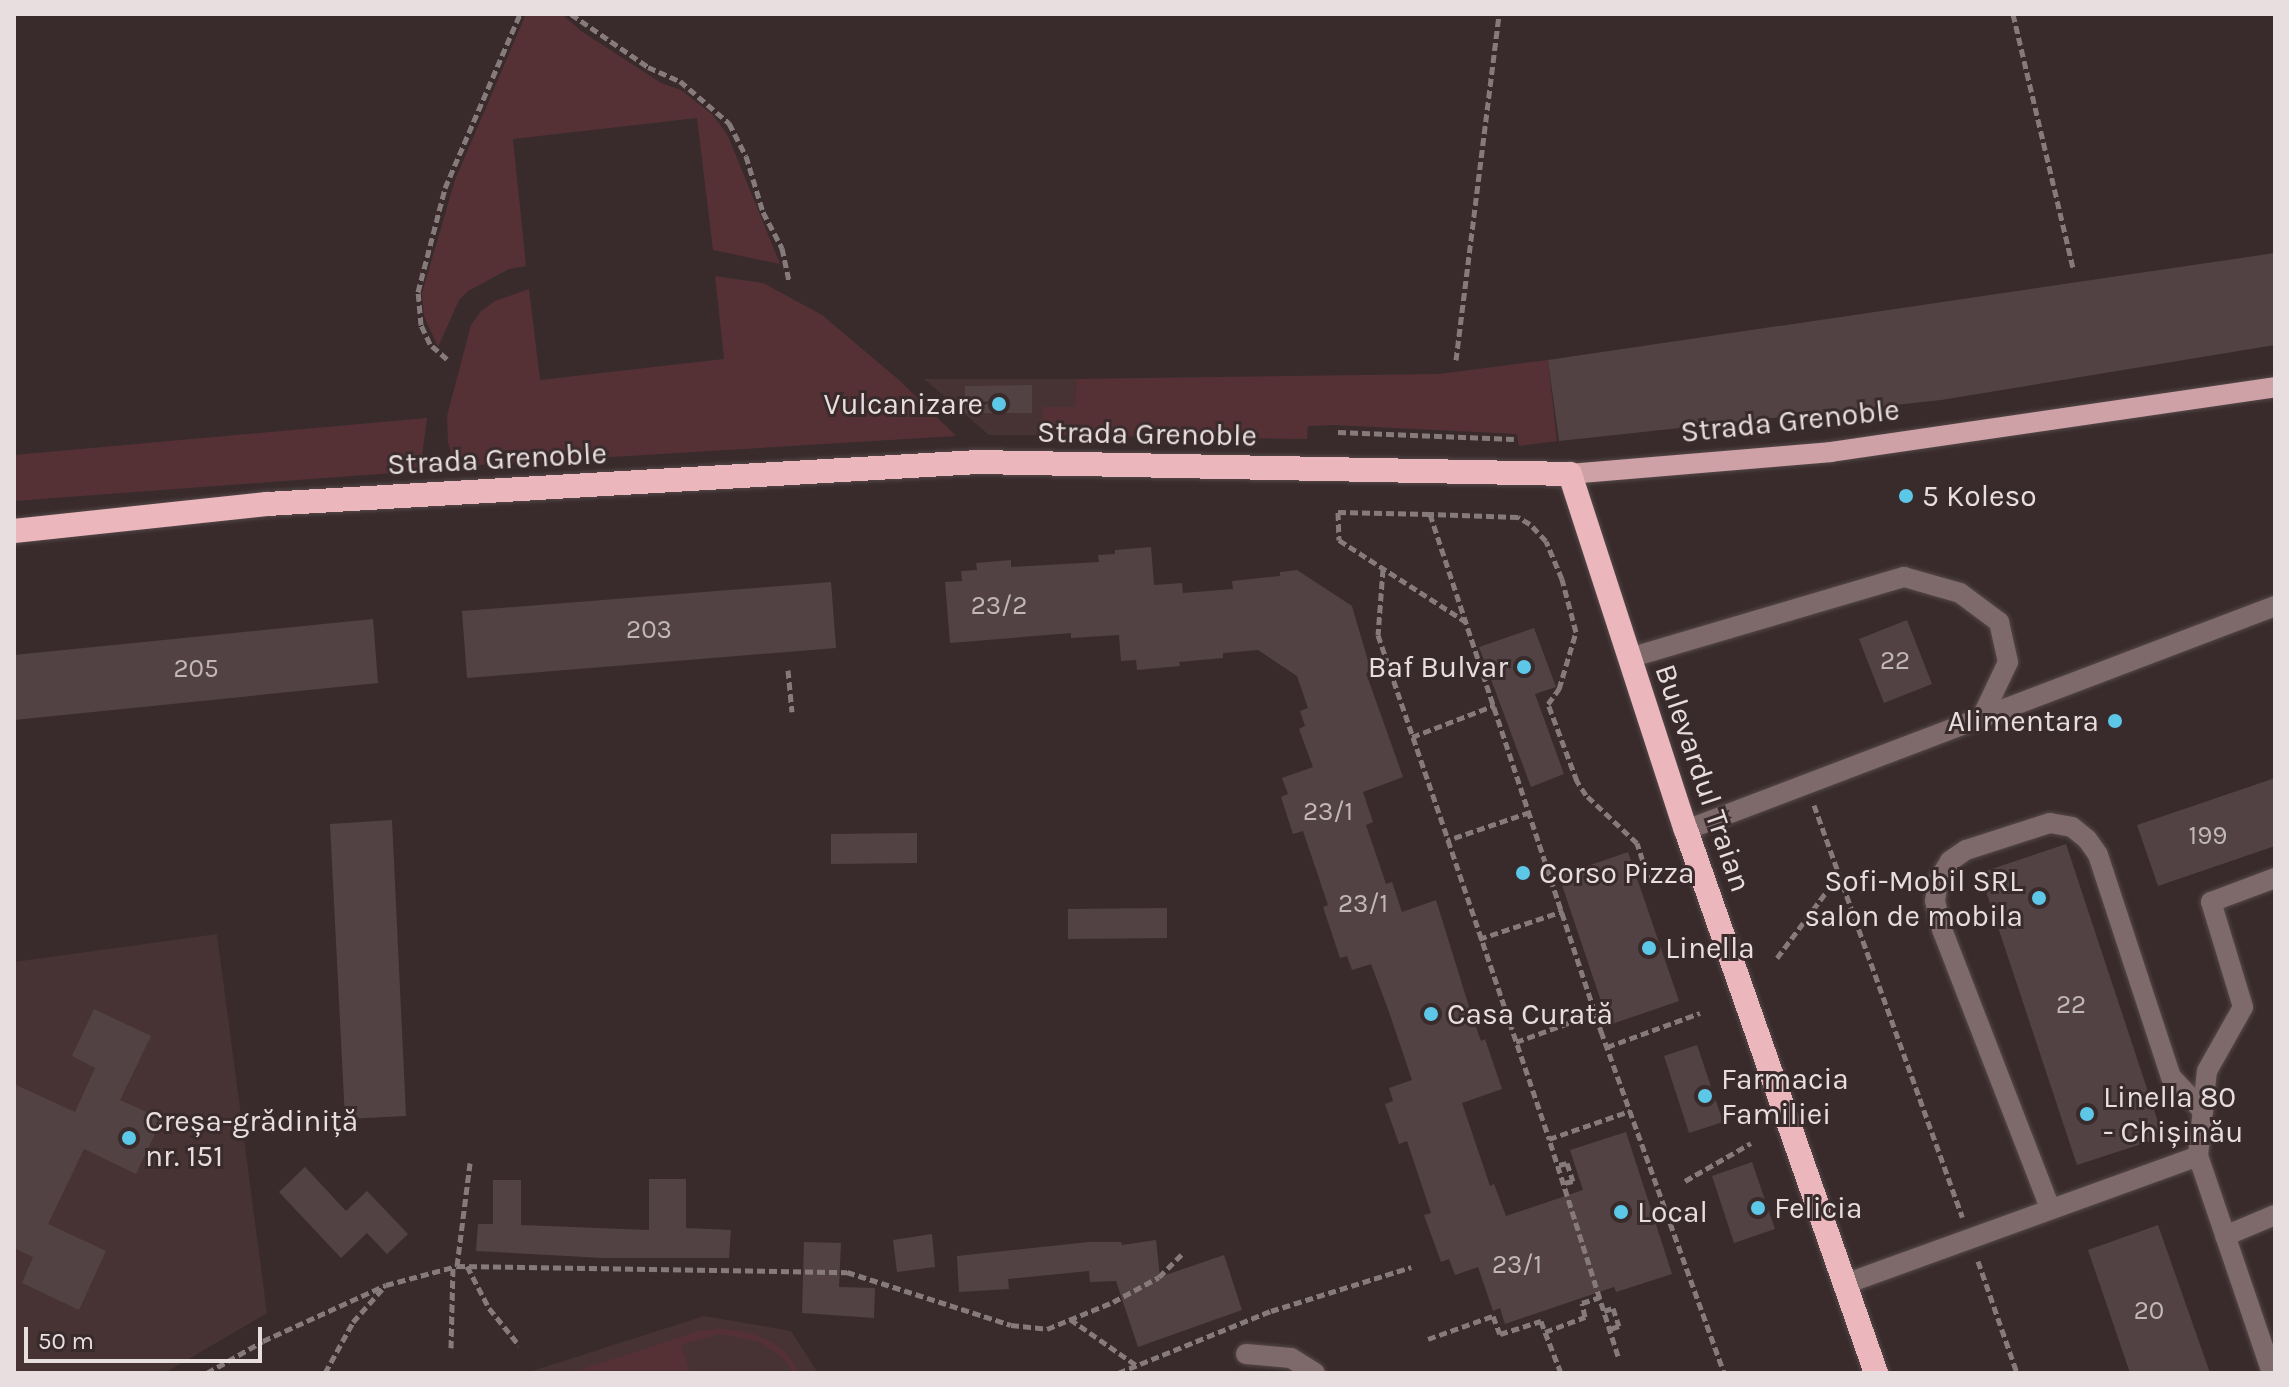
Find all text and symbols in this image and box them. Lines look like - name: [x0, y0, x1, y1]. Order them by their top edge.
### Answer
- place label: Vulcanizare: [824, 386, 983, 422]
- street label: Strada Grenoble: [1679, 392, 1901, 450]
- marker: Vulcanizare: [990, 395, 1008, 413]
- street label: Strada Grenoble: [1037, 414, 1257, 454]
- street label: Strada Grenoble: [386, 435, 608, 483]
- place label: 5 Koleso: [1922, 478, 2037, 514]
- marker: 5 Koleso: [1897, 487, 1915, 505]
- house number: 23/2: [971, 590, 1027, 622]
- house number: 203: [626, 614, 672, 646]
- house number: 22: [1880, 645, 1910, 677]
- place label: Baf Bulvar: [1368, 649, 1508, 685]
- house number: 205: [173, 653, 219, 685]
- marker: Baf Bulvar: [1515, 658, 1533, 676]
- street label: Bulevardul Traian: [1647, 660, 1759, 896]
- place label: Alimentara: [1948, 703, 2099, 739]
- marker: Alimentara: [2106, 712, 2124, 730]
- house number: 23/1: [1303, 796, 1353, 828]
- house number: 199: [2189, 820, 2227, 852]
- place label: Corso Pizza: [1539, 855, 1694, 891]
- place label: Sofi-Mobil SRL salon de mobila: [1804, 863, 2023, 934]
- marker: Corso Pizza: [1514, 864, 1532, 882]
- house number: 23/1: [1338, 888, 1388, 920]
- marker: Sofi-Mobil SRL salon de mobila: [2030, 889, 2048, 907]
- place label: Linella: [1665, 930, 1755, 966]
- marker: Linella: [1640, 939, 1658, 957]
- house number: 22: [2056, 989, 2086, 1021]
- place label: Casa Curată: [1447, 996, 1613, 1032]
- marker: Casa Curată: [1422, 1005, 1440, 1023]
- place label: Farmacia Familiei: [1721, 1061, 1849, 1132]
- place label: Linella 80 - Chișinău: [2103, 1079, 2243, 1150]
- marker: Farmacia Familiei: [1696, 1087, 1714, 1105]
- place label: Creșa-grădiniță nr. 151: [145, 1103, 358, 1174]
- marker: Linella 80 - Chișinău: [2078, 1105, 2096, 1123]
- marker: Creșa-grădiniță nr. 151: [120, 1129, 138, 1147]
- place label: Felicia: [1774, 1190, 1863, 1226]
- place label: Local: [1637, 1194, 1708, 1230]
- marker: Felicia: [1749, 1199, 1767, 1217]
- marker: Local: [1612, 1203, 1630, 1221]
- house number: 23/1: [1492, 1249, 1542, 1281]
- house number: 20: [2134, 1295, 2164, 1327]
- scale bar: [28, 1311, 266, 1361]
- text: 50 m: [38, 1327, 94, 1355]

